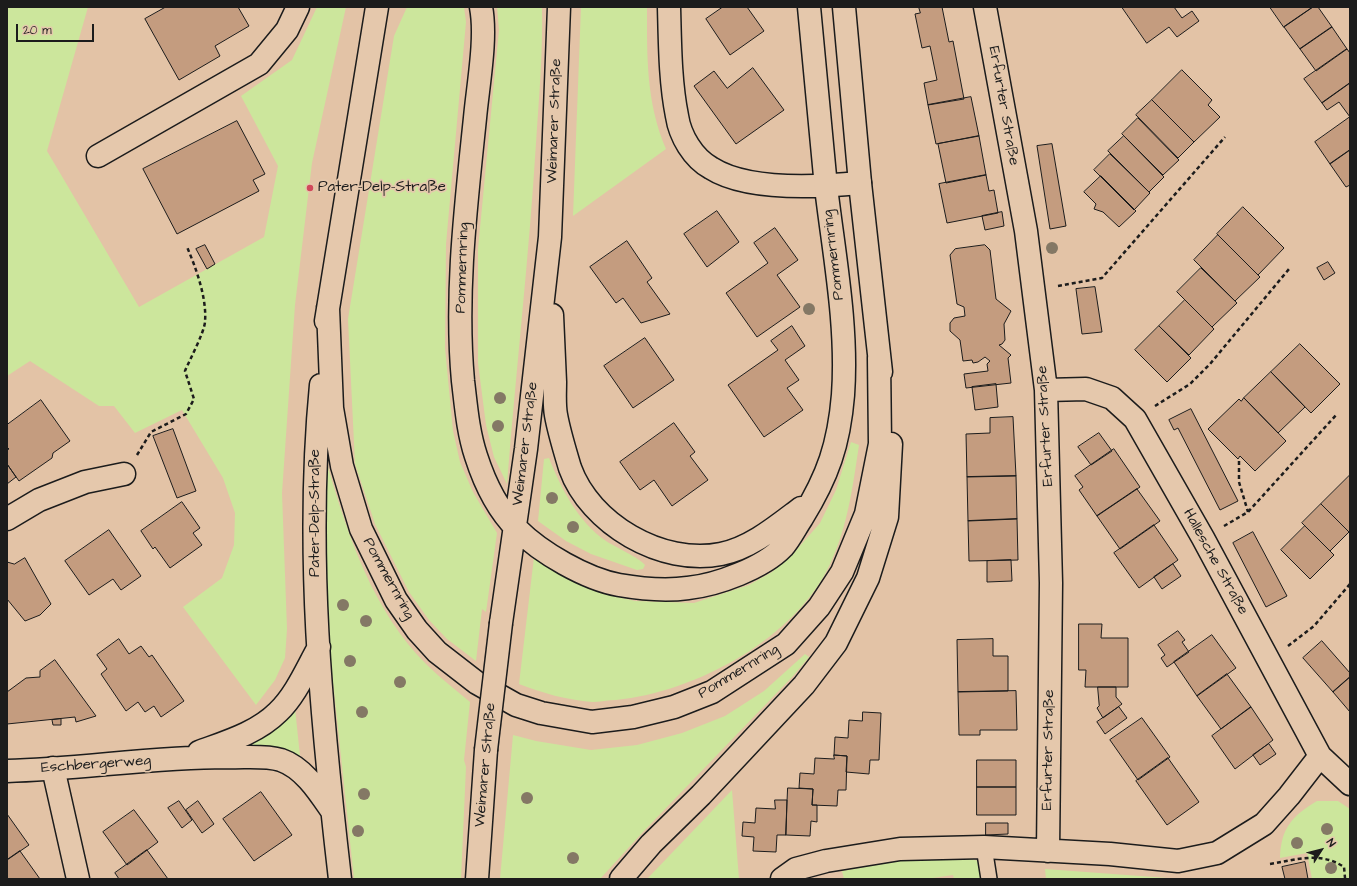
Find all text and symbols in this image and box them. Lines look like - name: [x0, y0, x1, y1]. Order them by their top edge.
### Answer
- scale bar: [18, 16, 96, 42]
- text: 20 m: [23, 22, 52, 39]
- street label: Erfurter Straße: [984, 45, 1022, 167]
- street label: Weimarer Straße: [544, 58, 566, 184]
- place label: Pater-Delp-Straße: [318, 179, 446, 197]
- marker: Pater-Delp-Straße: [305, 183, 315, 193]
- street label: Pommernring: [820, 209, 848, 301]
- street label: Pommernring: [452, 222, 474, 314]
- street label: Erfurter Straße: [1034, 365, 1058, 487]
- street label: Weimarer Straße: [509, 381, 543, 507]
- street label: Pater-Delp-Straße: [307, 449, 325, 577]
- street label: Hallesche Straße: [1178, 506, 1252, 618]
- street label: Pommernring: [358, 535, 418, 623]
- street label: Pommernring: [695, 641, 783, 703]
- street label: Erfurter Straße: [1039, 689, 1059, 811]
- street label: Weimarer Straße: [472, 702, 500, 828]
- street label: Eschbergerweg: [40, 752, 152, 778]
- north arrow: [1301, 830, 1341, 870]
- text: N: [1323, 835, 1339, 850]

